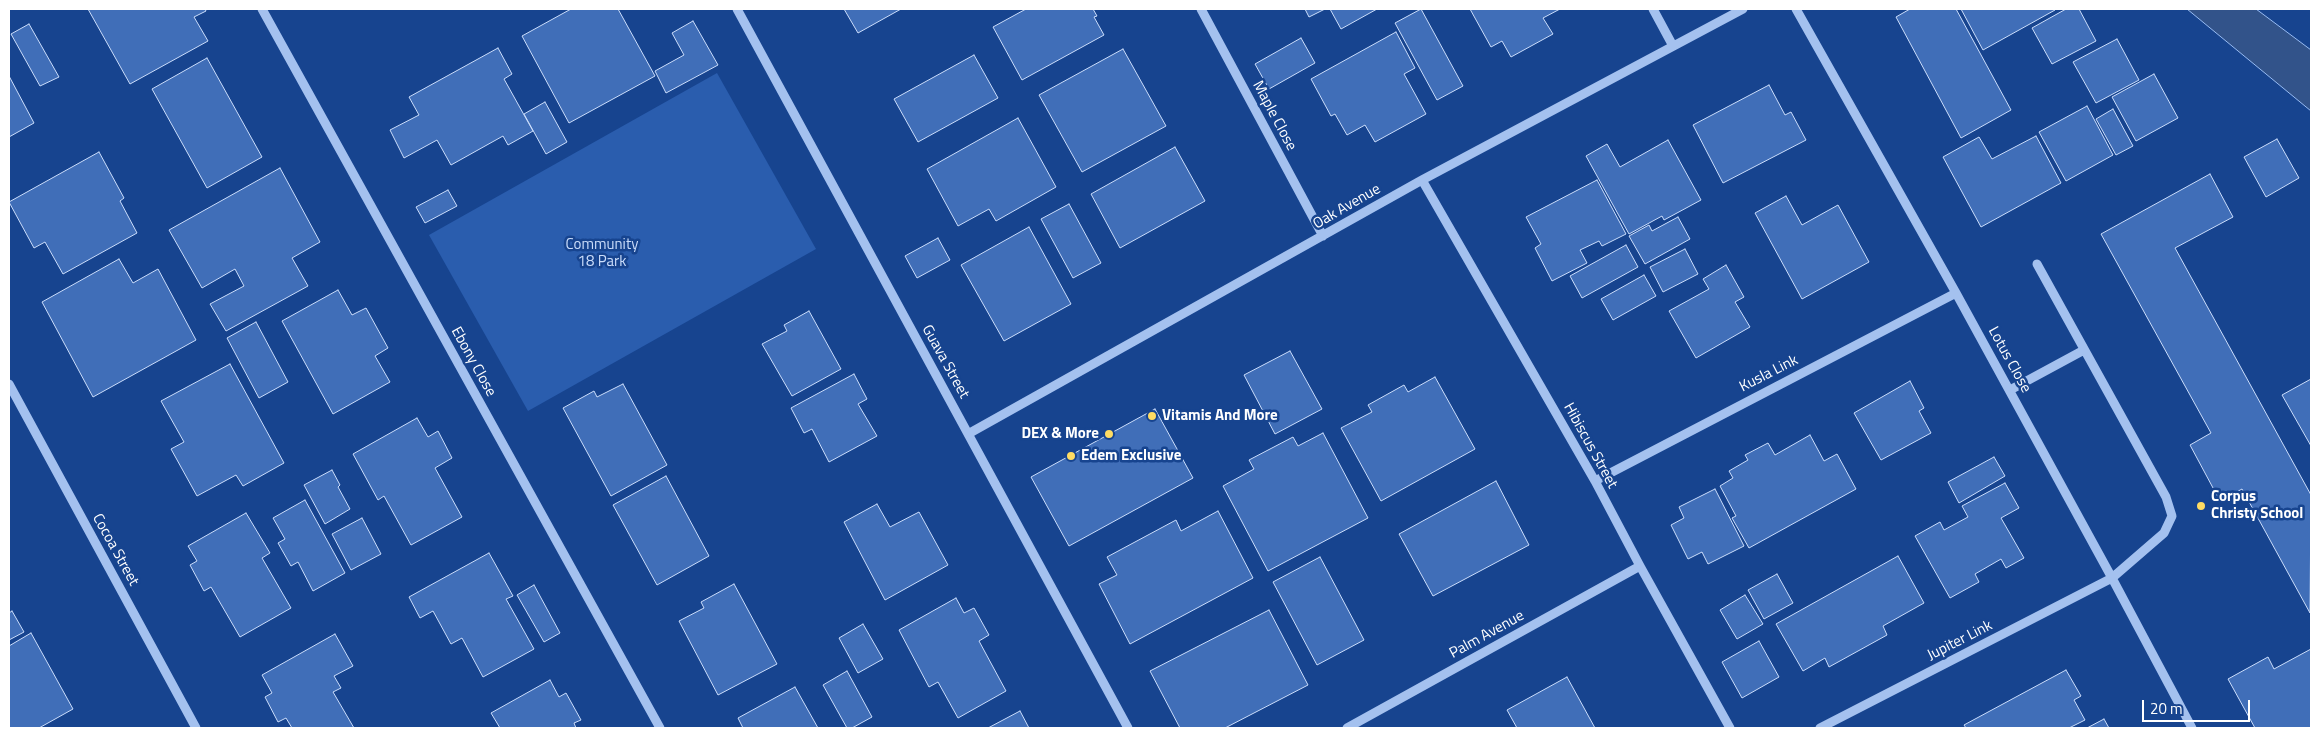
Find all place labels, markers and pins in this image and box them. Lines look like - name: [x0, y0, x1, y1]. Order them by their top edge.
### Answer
- place label: Vitamis And More: [1162, 407, 1278, 425]
- marker: Vitamis And More: [1146, 410, 1158, 422]
- place label: DEX & More: [1021, 425, 1099, 443]
- marker: DEX & More: [1103, 428, 1115, 440]
- place label: Edem Exclusive: [1081, 447, 1181, 465]
- marker: Edem Exclusive: [1065, 450, 1077, 462]
- place label: Corpus Christy School: [2211, 488, 2303, 523]
- marker: Corpus Christy School: [2195, 500, 2207, 512]

